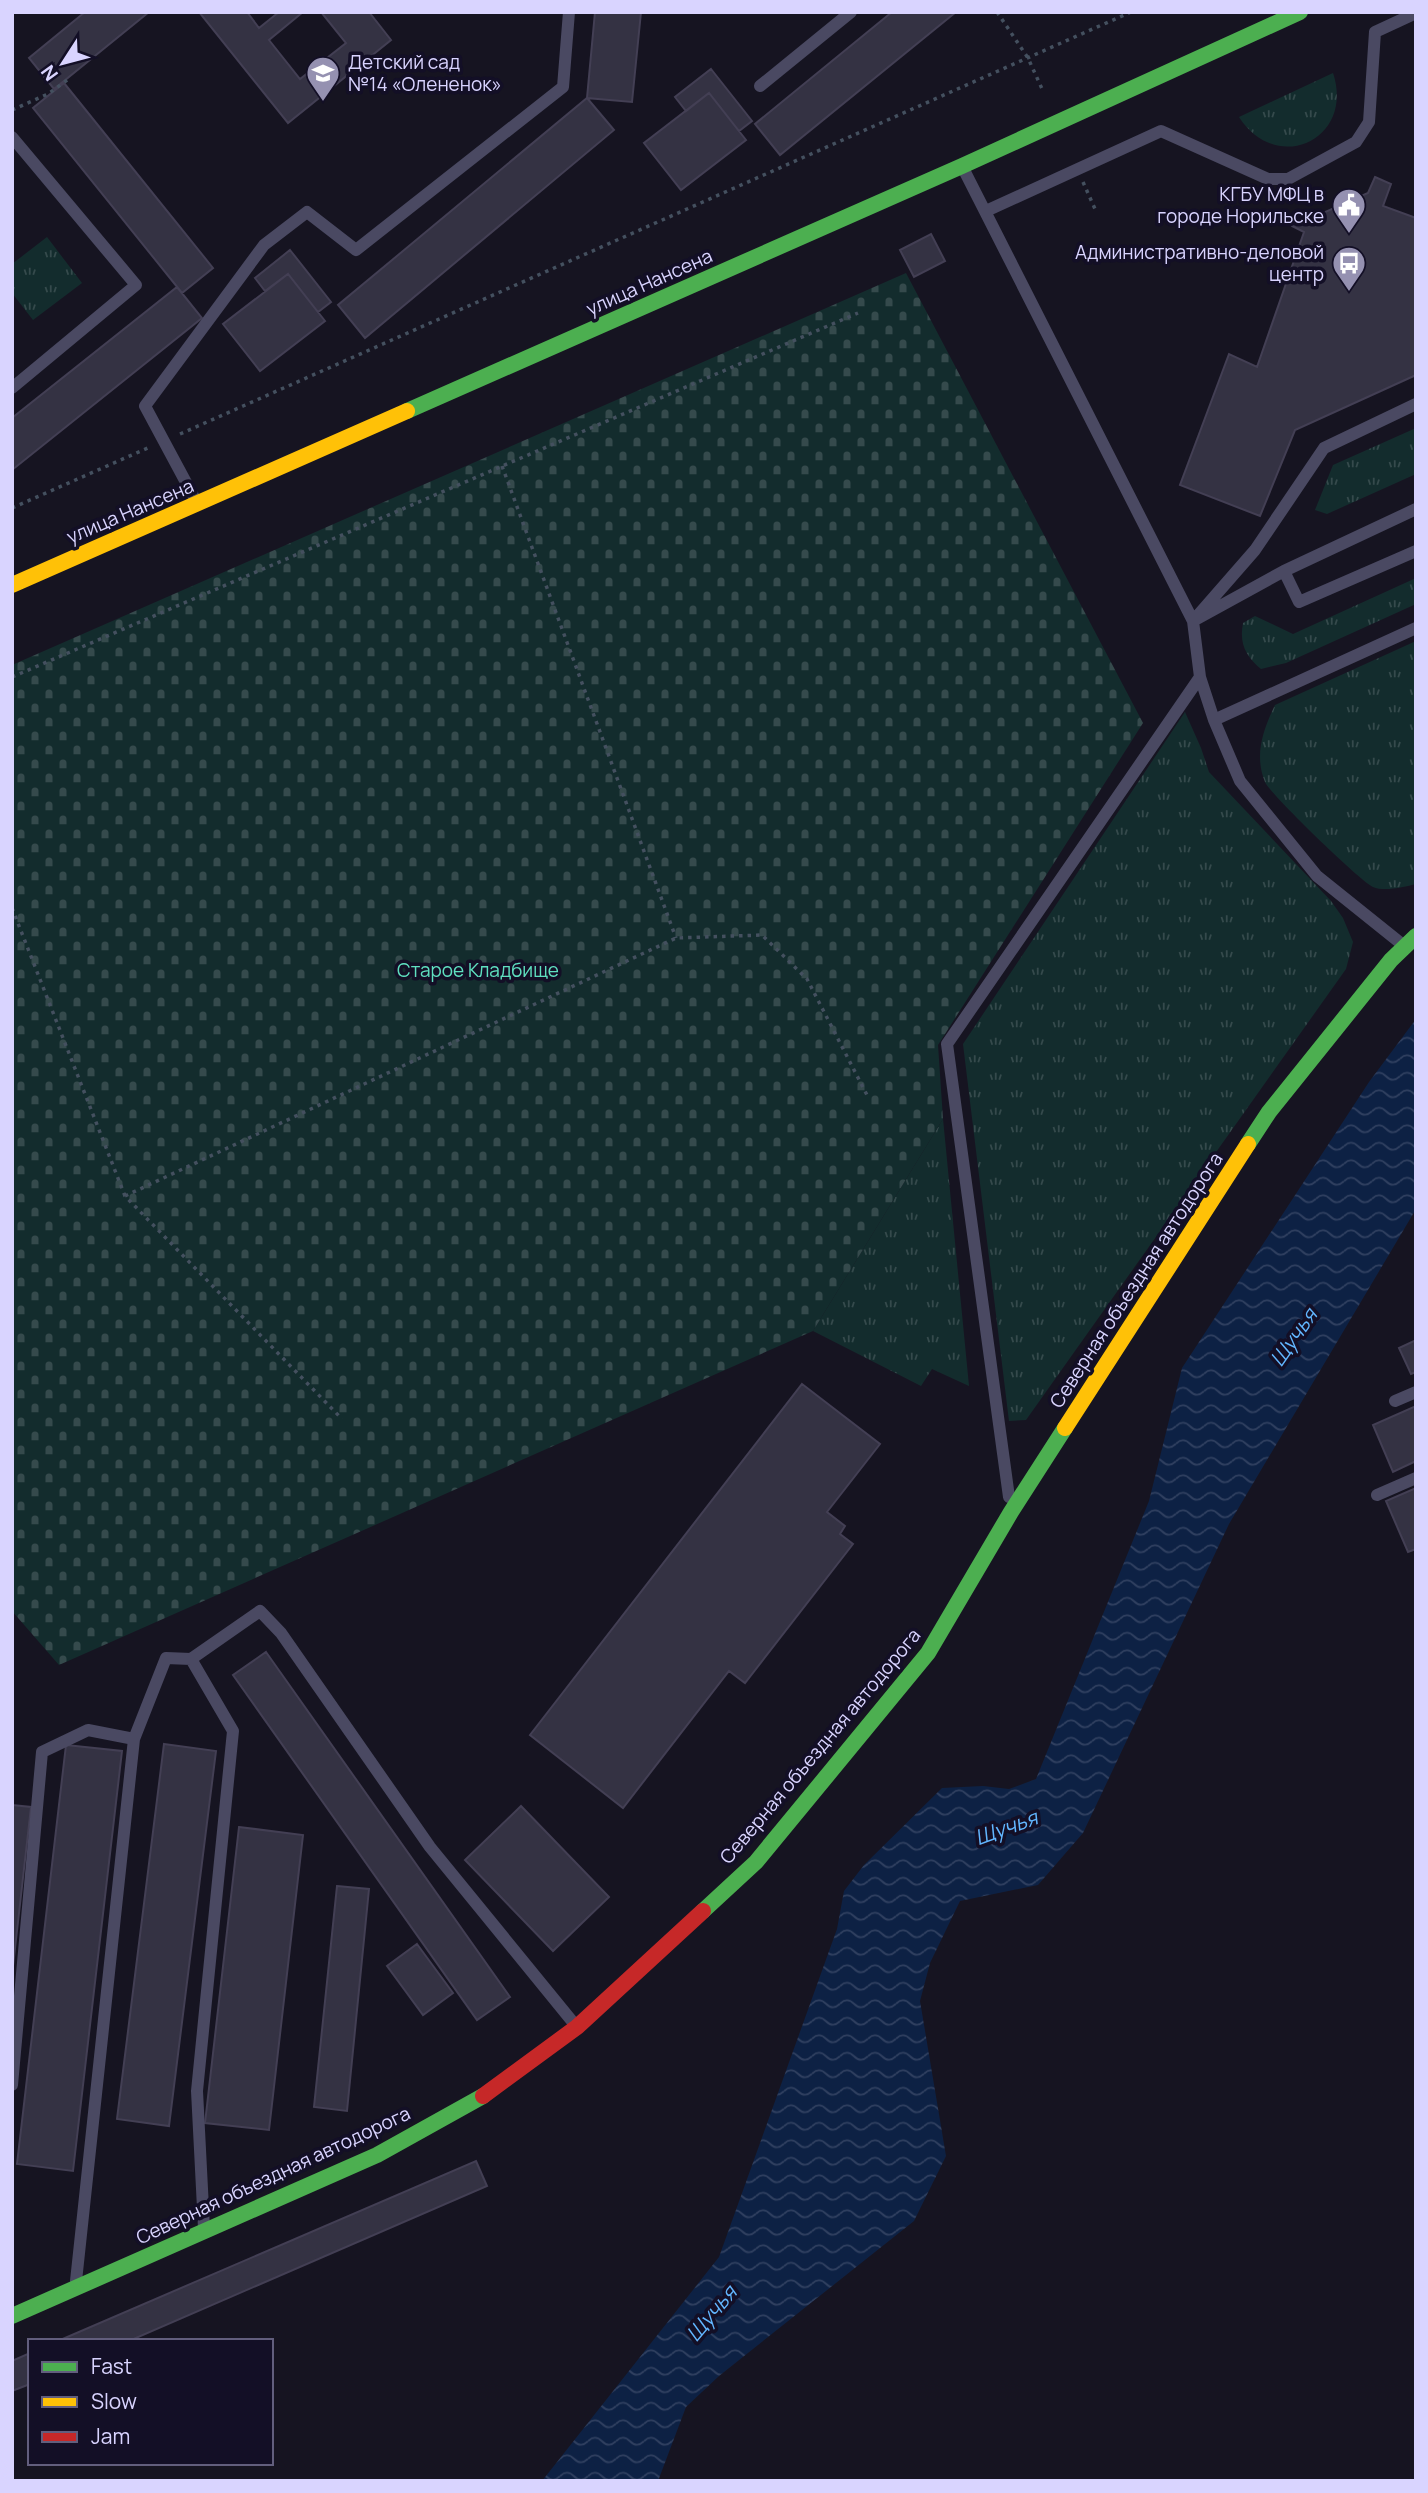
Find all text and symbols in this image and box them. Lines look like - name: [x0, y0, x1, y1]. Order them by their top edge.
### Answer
- north arrow: [28, 28, 98, 98]
- place label: Детский сад №14 «Олененок»: [348, 49, 502, 97]
- school or university icon: Детский сад №14 «Олененок»: [304, 54, 342, 103]
- text: N: [35, 60, 64, 86]
- place label: КГБУ МФЦ в городе Норильске: [1157, 181, 1324, 229]
- public building icon: КГБУ МФЦ в городе Норильске: [1330, 186, 1368, 235]
- place label: Административно-деловой центр: [1075, 239, 1324, 287]
- street label: улица Нансена: [582, 243, 716, 321]
- bus stop icon: Административно-деловой центр: [1330, 244, 1368, 293]
- street label: улица Нансена: [62, 473, 198, 549]
- park label: Старое Кладбище: [397, 957, 559, 983]
- street label: Северная объездная автодорога: [1044, 1147, 1228, 1413]
- water label: Щучья: [1263, 1301, 1324, 1372]
- street label: Северная объездная автодорога: [714, 1623, 926, 1869]
- water label: Щучья: [971, 1802, 1043, 1851]
- street label: Северная объездная автодорога: [132, 2100, 414, 2250]
- water label: Щучья: [679, 2278, 743, 2347]
- legend: [28, 2339, 273, 2465]
- text: Fast: [91, 2352, 132, 2380]
- text: Slow: [91, 2387, 137, 2415]
- text: Jam: [91, 2422, 130, 2450]

